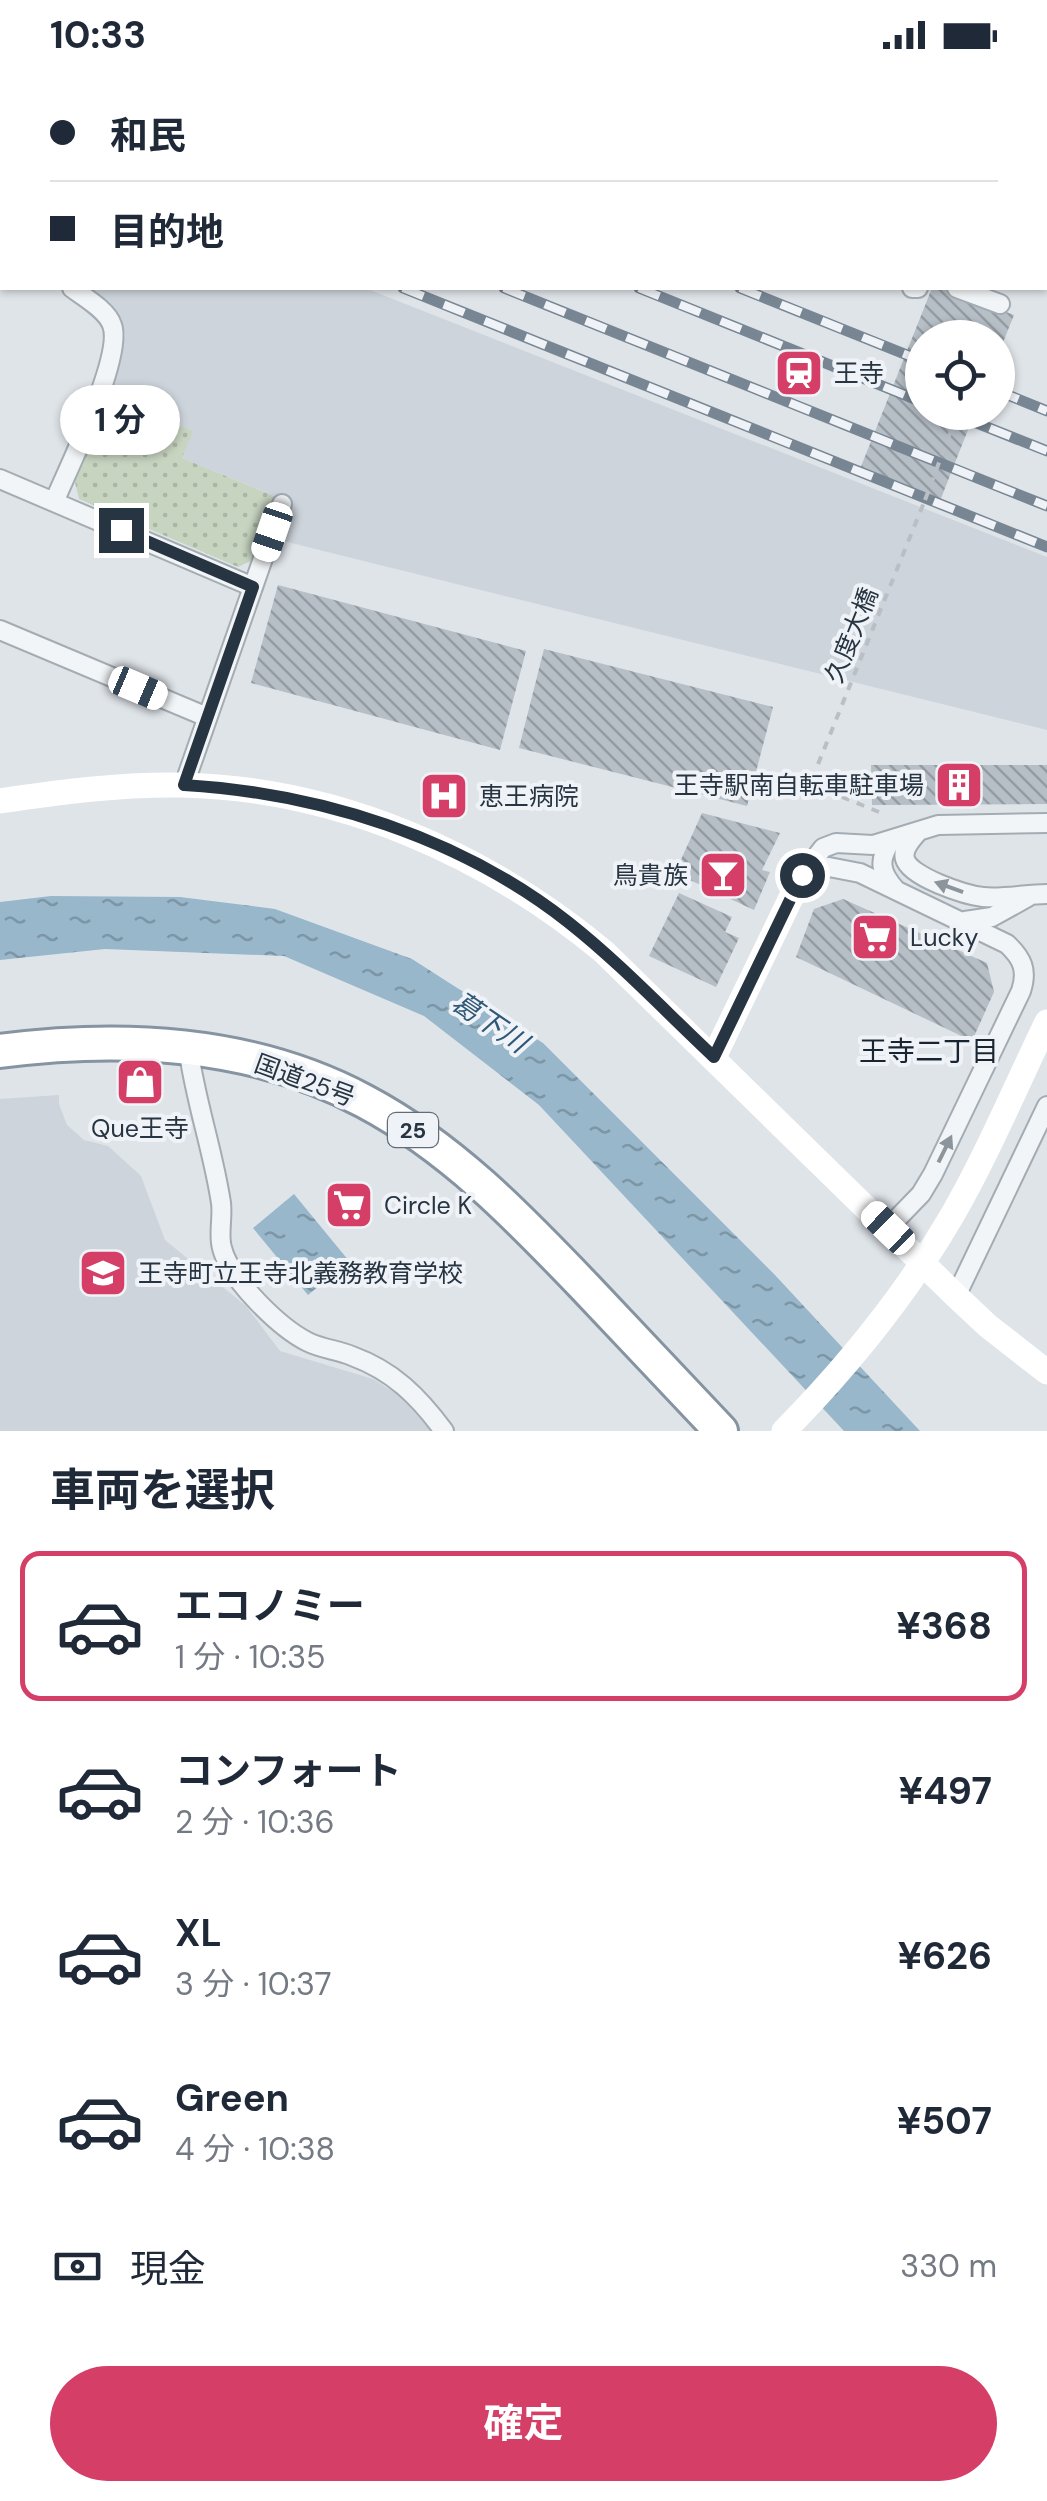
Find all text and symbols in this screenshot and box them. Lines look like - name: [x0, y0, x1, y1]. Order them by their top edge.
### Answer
- text: 10:33: [50, 10, 146, 60]
- text: 和民: [110, 111, 186, 161]
- text: 目的地: [110, 207, 224, 257]
- map controls: [905, 320, 1015, 430]
- button: locate: [905, 320, 1015, 430]
- station icon: 王寺: [773, 347, 825, 399]
- place label: 王寺: [834, 357, 884, 390]
- callout: 1 分: [61, 385, 181, 455]
- text: 1 分: [94, 399, 146, 441]
- car: [248, 499, 296, 565]
- route end: [99, 508, 144, 553]
- street label: 久度大橋: [817, 583, 885, 688]
- car: [105, 662, 171, 714]
- building icon: 王寺駅南自転車駐車場: [933, 759, 985, 811]
- place label: 王寺駅南自転車駐車場: [674, 769, 924, 802]
- hospital icon: 恵王病院: [418, 770, 470, 822]
- place label: 恵王病院: [479, 780, 579, 813]
- bar icon: 鳥貴族: [697, 849, 749, 901]
- route start: [780, 853, 825, 898]
- place label: 鳥貴族: [613, 859, 688, 892]
- one-way arrow: [934, 879, 964, 894]
- supermarket icon: Lucky: [849, 911, 901, 963]
- place label: Lucky: [910, 921, 978, 954]
- water label: 葛下川: [445, 984, 537, 1063]
- district label: 王寺二丁目: [859, 1033, 999, 1070]
- street label: 国道25号: [250, 1047, 360, 1114]
- shop icon: Que王寺: [114, 1056, 166, 1108]
- place label: Que王寺: [91, 1112, 189, 1145]
- road number: 25: [388, 1113, 438, 1147]
- one-way arrow: [936, 1135, 953, 1164]
- supermarket icon: Circle K: [323, 1179, 375, 1231]
- place label: Circle K: [384, 1189, 472, 1222]
- car: [856, 1196, 920, 1260]
- school or university icon: 王寺町立王寺北義務教育学校: [77, 1247, 129, 1299]
- place label: 王寺町立王寺北義務教育学校: [138, 1257, 463, 1290]
- text: 車両を選択: [50, 1461, 275, 1520]
- icon: car: [55, 1581, 145, 1671]
- text: エコノミー: [175, 1581, 365, 1631]
- text: ¥368: [896, 1601, 992, 1651]
- text: 1 分 · 10:35: [175, 1636, 326, 1678]
- icon: car: [55, 1746, 145, 1836]
- text: コンフォート: [175, 1746, 402, 1796]
- text: ¥497: [898, 1766, 992, 1816]
- text: 2 分 · 10:36: [175, 1801, 335, 1843]
- text: XL: [175, 1908, 222, 1958]
- icon: car: [55, 1911, 145, 2001]
- text: ¥626: [898, 1931, 992, 1981]
- text: 3 分 · 10:37: [175, 1963, 332, 2005]
- text: Green: [175, 2073, 289, 2123]
- icon: car: [55, 2076, 145, 2166]
- text: ¥507: [897, 2096, 992, 2146]
- text: 4 分 · 10:38: [175, 2128, 335, 2170]
- icon: cash: [50, 2239, 105, 2294]
- text: 現金: [130, 2244, 206, 2294]
- text: 330 m: [900, 2245, 997, 2287]
- button: 確定: [50, 2366, 997, 2481]

